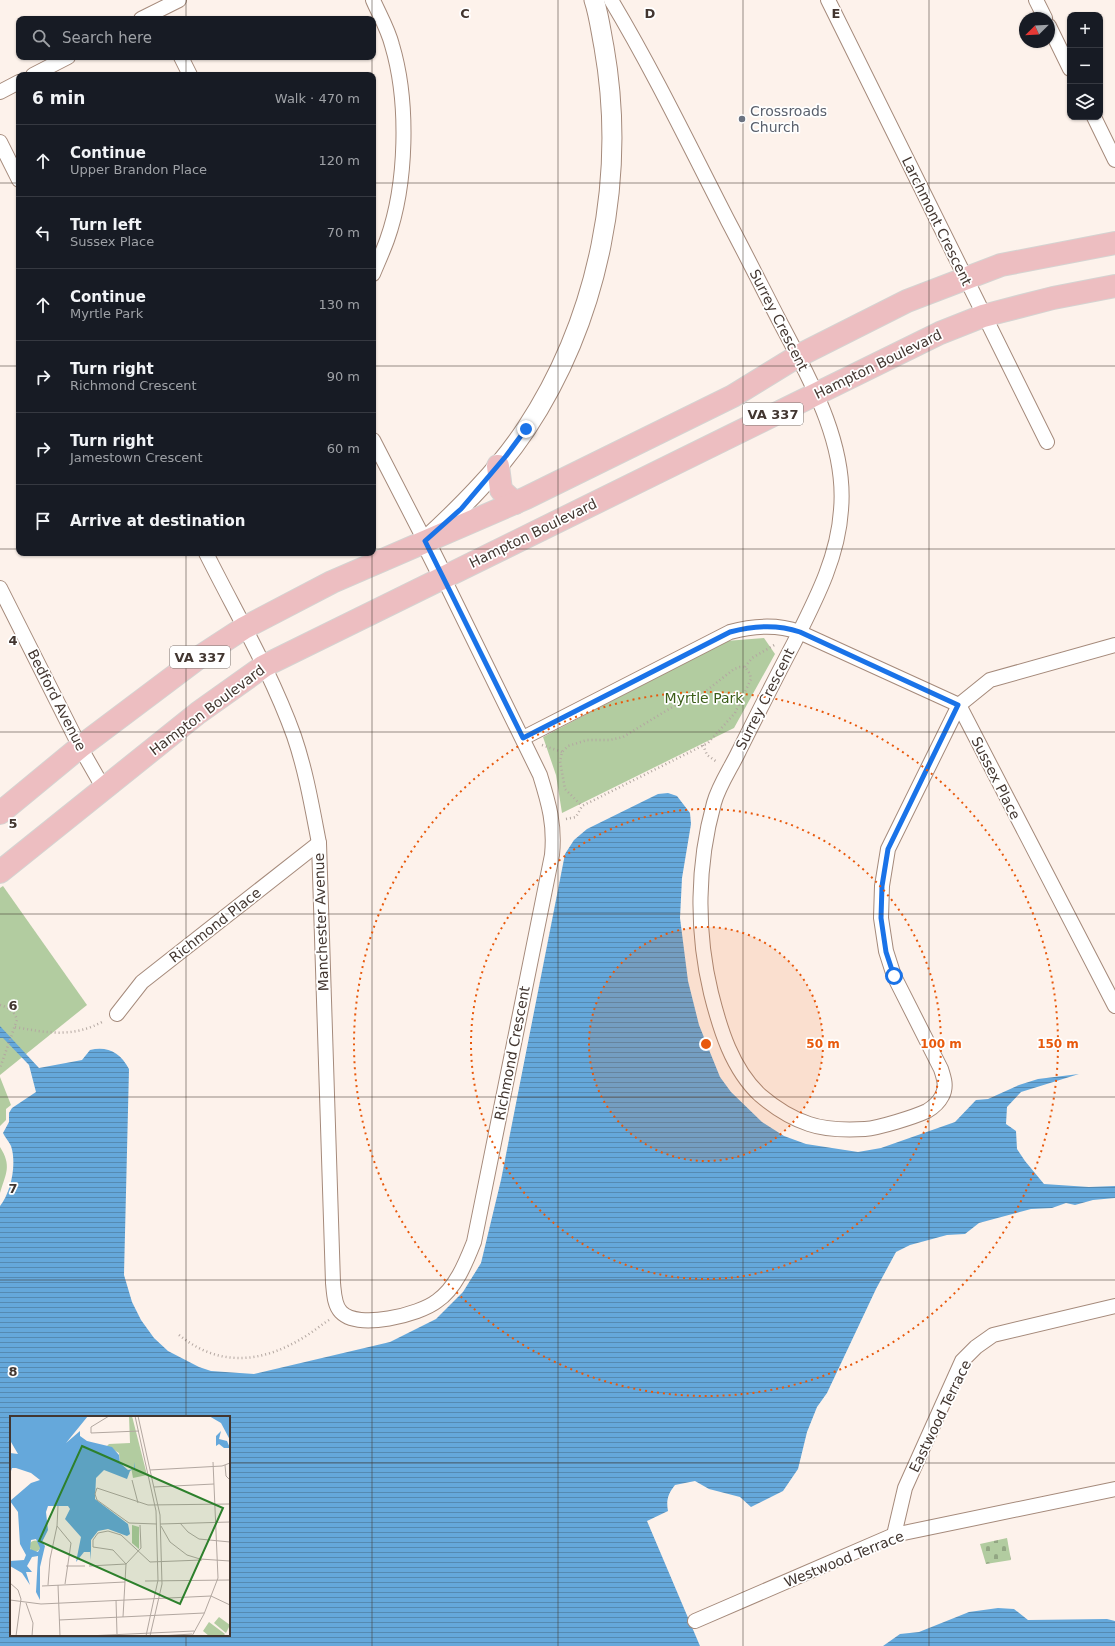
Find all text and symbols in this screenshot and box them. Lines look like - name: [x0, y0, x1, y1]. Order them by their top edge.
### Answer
- text: C: [460, 6, 470, 21]
- text: D: [645, 6, 656, 21]
- text: E: [832, 6, 840, 21]
- north arrow: [1019, 12, 1055, 48]
- map controls: [1067, 12, 1103, 120]
- button: +: [1067, 12, 1103, 48]
- search box: [16, 16, 376, 60]
- icon: search: [30, 27, 52, 49]
- text: Search here: [62, 29, 152, 47]
- button: −: [1067, 48, 1103, 84]
- button: layers: [1067, 84, 1103, 120]
- text: 6 min: [32, 88, 85, 108]
- text: Walk · 470 m: [275, 91, 360, 106]
- place label: Crossroads Church: [750, 103, 827, 135]
- marker: Crossroads Church: [737, 114, 747, 124]
- text: Continue: [70, 144, 146, 162]
- icon: ahead: [32, 150, 54, 172]
- text: 120 m: [318, 153, 360, 168]
- street label: Larchmont Crescent: [899, 154, 975, 288]
- text: Upper Brandon Place: [70, 162, 207, 177]
- text: Turn left: [70, 216, 142, 234]
- icon: left: [32, 222, 54, 244]
- text: 70 m: [327, 225, 360, 240]
- text: Sussex Place: [70, 234, 154, 249]
- street label: Surrey Crescent: [746, 267, 812, 374]
- text: Continue: [70, 288, 146, 306]
- icon: ahead: [32, 294, 54, 316]
- text: 130 m: [318, 297, 360, 312]
- text: Myrtle Park: [70, 306, 143, 321]
- street label: Hampton Boulevard: [812, 326, 944, 402]
- text: Turn right: [70, 360, 154, 378]
- icon: right: [32, 366, 54, 388]
- text: 90 m: [327, 369, 360, 384]
- text: Richmond Crescent: [70, 378, 197, 393]
- road number: VA 337: [743, 403, 803, 425]
- route end: [517, 420, 535, 438]
- text: Turn right: [70, 432, 154, 450]
- icon: right: [32, 438, 54, 460]
- text: 60 m: [327, 441, 360, 456]
- text: Jamestown Crescent: [70, 450, 203, 465]
- street label: Hampton Boulevard: [467, 495, 599, 571]
- icon: arrive: [32, 510, 54, 532]
- text: Arrive at destination: [70, 512, 245, 530]
- text: 4: [8, 633, 18, 648]
- street label: Surrey Crescent: [732, 645, 798, 752]
- road number: VA 337: [170, 646, 230, 668]
- street label: Bedford Avenue: [25, 647, 89, 753]
- street label: Hampton Boulevard: [146, 662, 268, 758]
- park label: Myrtle Park: [665, 690, 744, 706]
- street label: Sussex Place: [968, 734, 1024, 822]
- text: 5: [8, 816, 18, 831]
- street label: Manchester Avenue: [311, 853, 331, 991]
- street label: Richmond Place: [166, 884, 264, 966]
- route start: [885, 967, 903, 985]
- street label: Richmond Crescent: [491, 984, 533, 1121]
- text: 6: [8, 998, 18, 1013]
- centre of rings: [699, 1037, 713, 1051]
- text: 50 m: [806, 1037, 840, 1051]
- text: 100 m: [920, 1037, 962, 1051]
- text: 150 m: [1037, 1037, 1079, 1051]
- text: 7: [8, 1181, 18, 1196]
- street label: Eastwood Terrace: [906, 1357, 974, 1475]
- text: 8: [8, 1364, 18, 1379]
- inset map: [10, 1416, 230, 1636]
- street label: Westwood Terrace: [782, 1528, 906, 1590]

